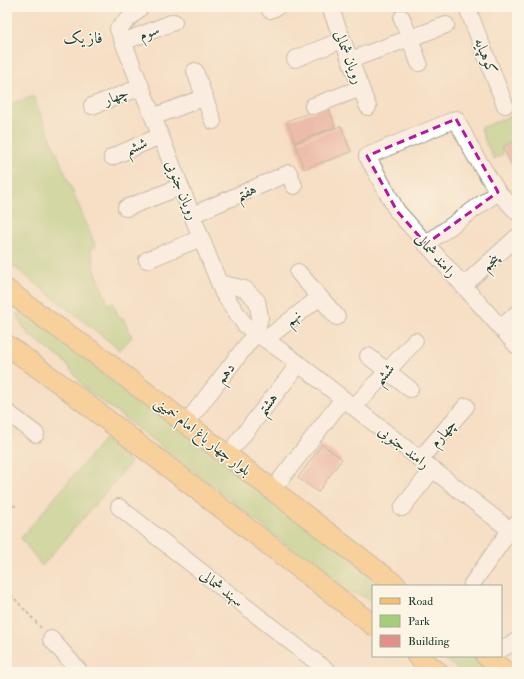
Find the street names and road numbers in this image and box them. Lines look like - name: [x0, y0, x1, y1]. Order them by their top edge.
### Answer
- street label: سوم: [136, 20, 163, 48]
- street label: رویان شمالی: [330, 27, 368, 87]
- street label: کوهپایه: [470, 35, 501, 77]
- street label: چهار: [99, 83, 131, 111]
- street label: ششم: [122, 133, 152, 164]
- street label: رویان جنوبی: [160, 158, 202, 223]
- street label: هفتم: [233, 180, 262, 210]
- street label: رامند شمالی: [411, 229, 461, 282]
- street label: پنجم: [477, 248, 507, 278]
- street label: نهم: [281, 306, 308, 334]
- street label: دهم: [211, 359, 243, 390]
- street label: ششم: [370, 360, 403, 393]
- street label: هشتم: [253, 389, 286, 423]
- street label: بلوار چهار باغ امام خمینی: [149, 393, 255, 483]
- street label: چهارم: [426, 415, 463, 454]
- street label: رامند جنوبی: [374, 421, 433, 474]
- street label: سهند شمالی: [196, 565, 247, 611]

